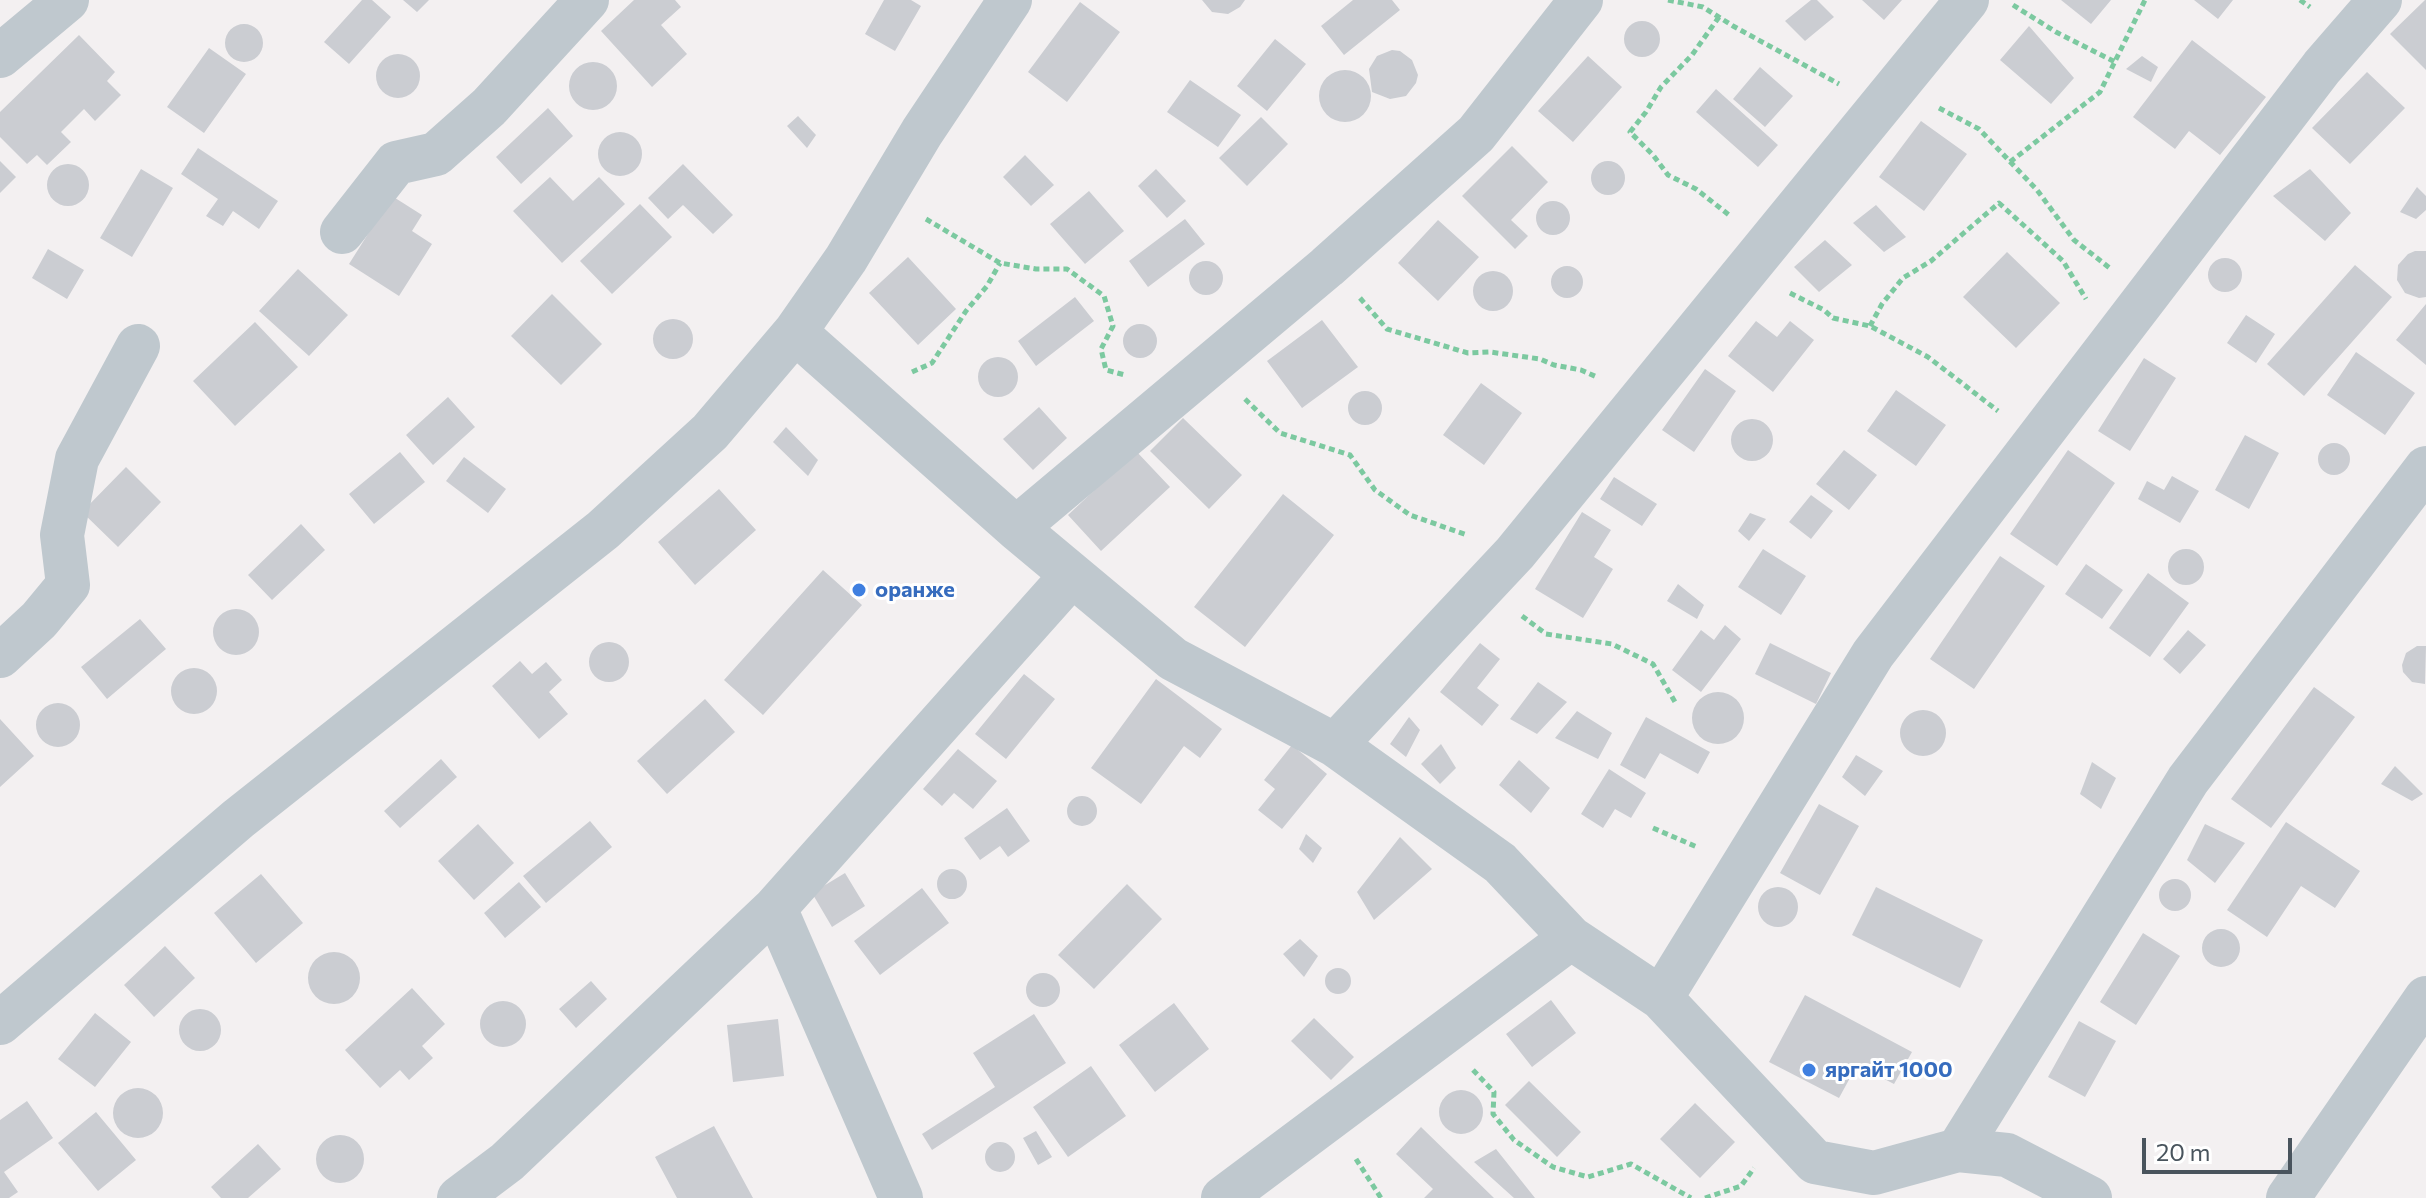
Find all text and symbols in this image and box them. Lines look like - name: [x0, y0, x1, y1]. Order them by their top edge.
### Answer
- place label: оранже: [875, 577, 955, 603]
- marker: оранже: [850, 581, 868, 599]
- place label: яргайт 1000: [1825, 1057, 1953, 1083]
- marker: яргайт 1000: [1800, 1061, 1818, 1079]
- scale bar: [2146, 1122, 2296, 1172]
- text: 20 m: [2156, 1137, 2210, 1166]

